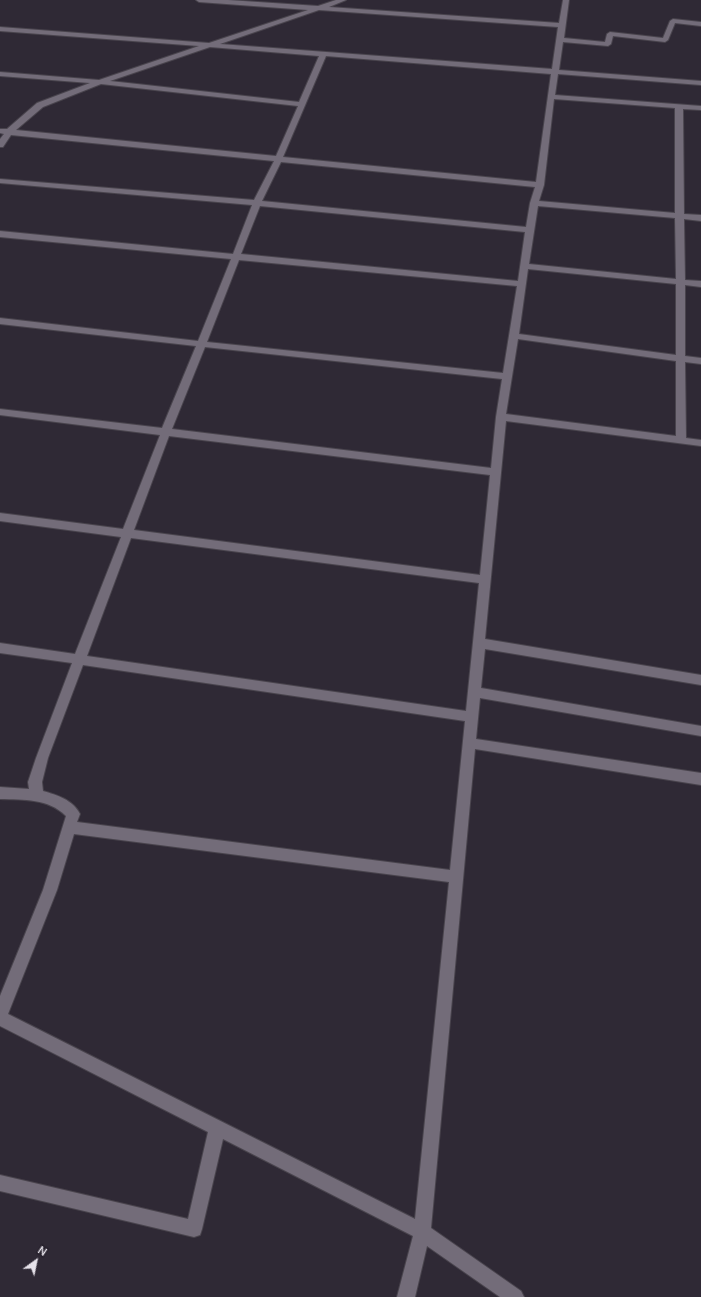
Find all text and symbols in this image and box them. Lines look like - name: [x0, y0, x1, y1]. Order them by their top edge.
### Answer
- north arrow: [16, 1241, 56, 1281]
- text: N: [35, 1242, 50, 1259]

